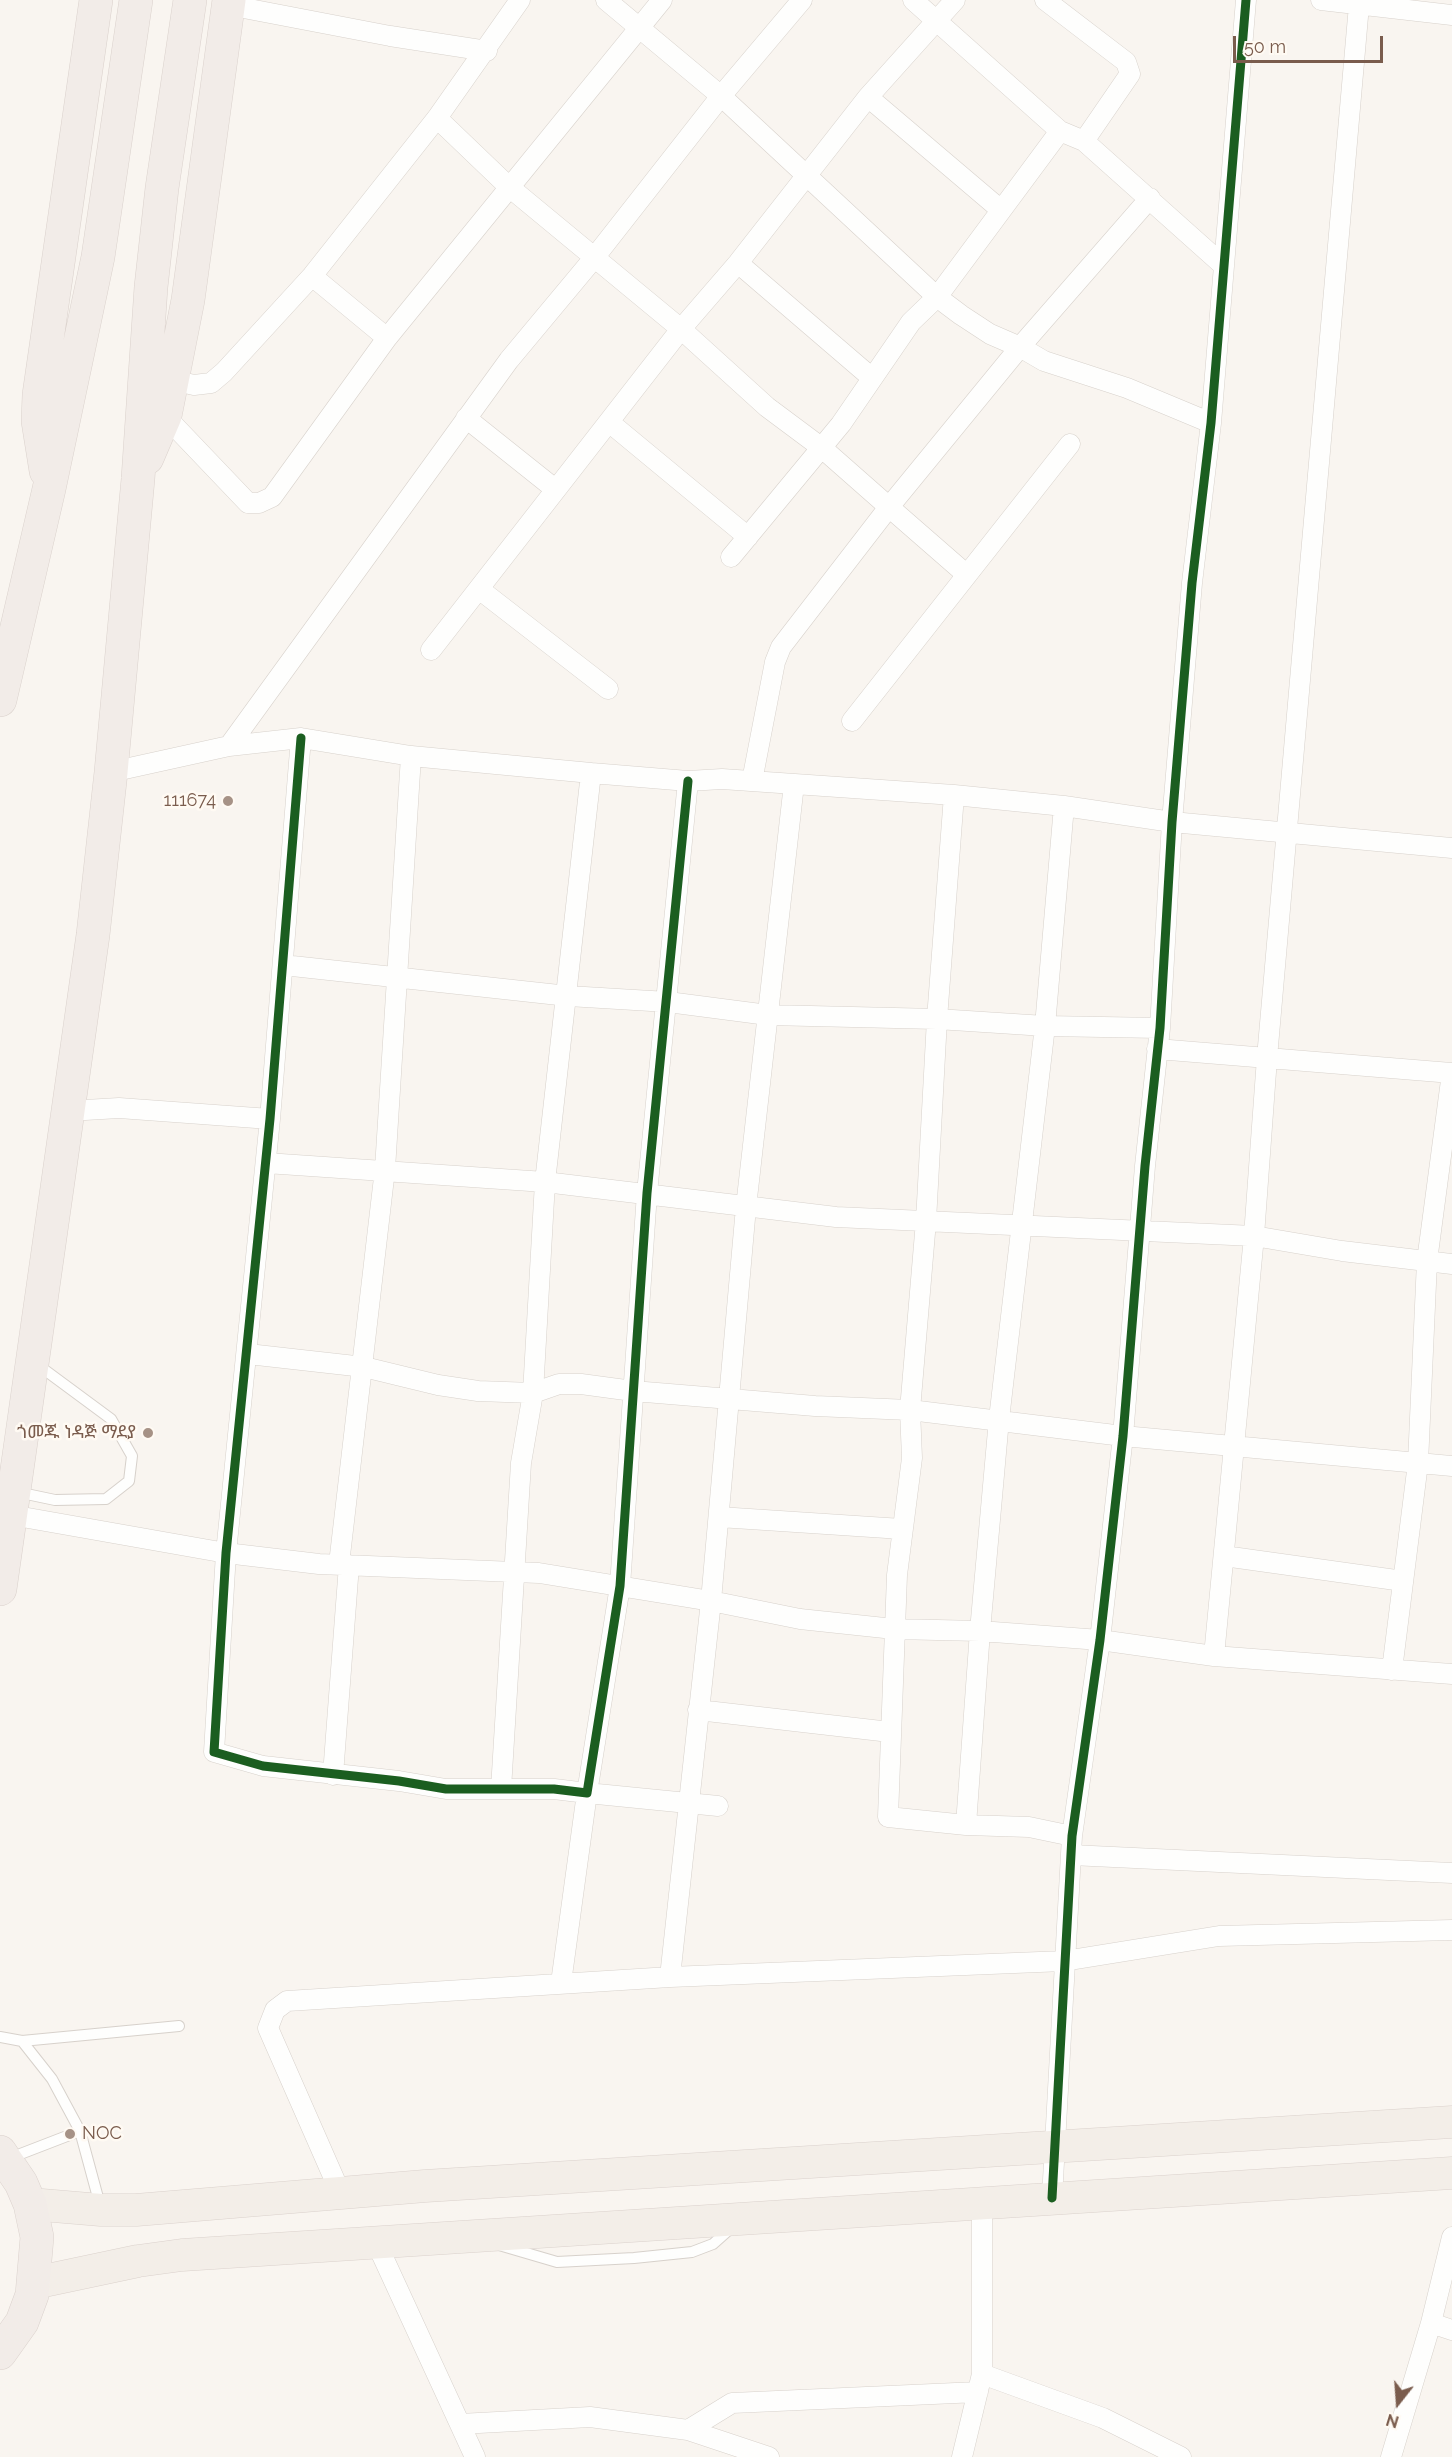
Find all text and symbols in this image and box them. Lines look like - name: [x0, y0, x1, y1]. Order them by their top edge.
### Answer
- scale bar: [1236, 24, 1386, 62]
- text: 50 m: [1244, 36, 1286, 57]
- place label: 111674: [164, 790, 216, 812]
- marker: 111674: [221, 794, 235, 808]
- place label: ጎመጁ ነዳጅ ማደያ: [17, 1422, 136, 1444]
- marker: ጎመጁ ነዳጅ ማደያ: [141, 1426, 155, 1440]
- place label: NOC: [82, 2123, 122, 2145]
- marker: NOC: [63, 2127, 77, 2141]
- north arrow: [1368, 2373, 1428, 2433]
- text: N: [1384, 2410, 1401, 2432]

